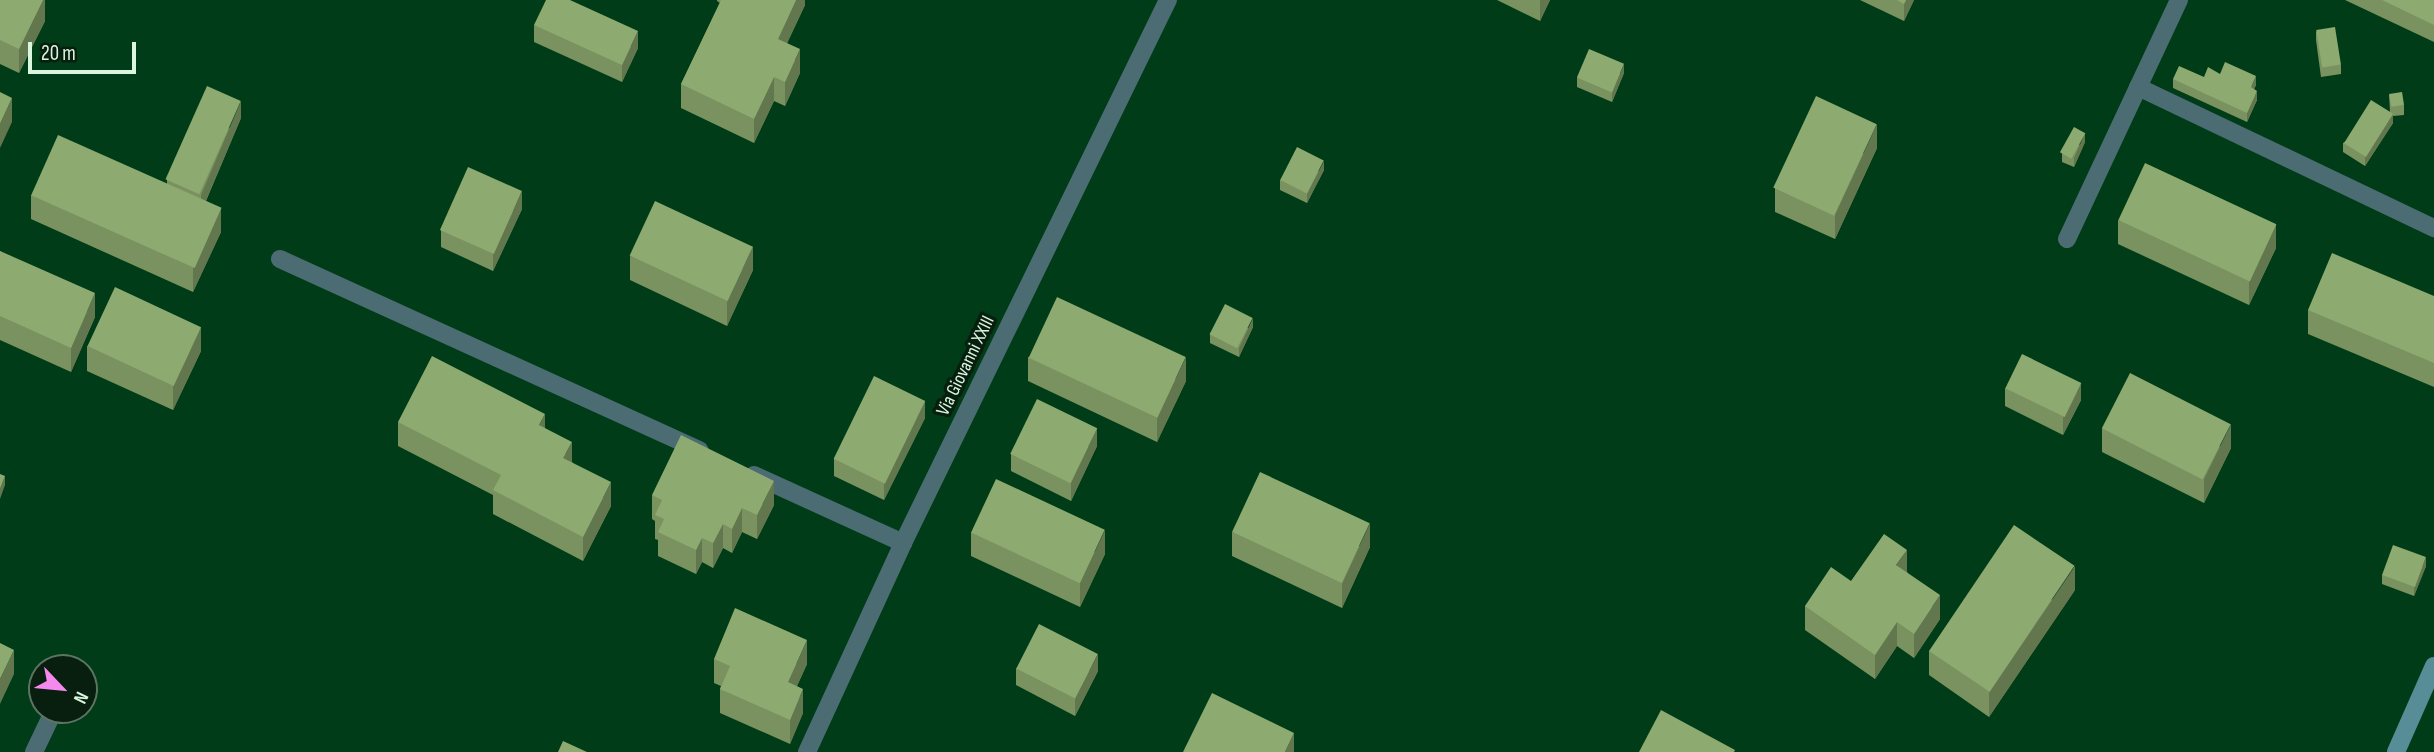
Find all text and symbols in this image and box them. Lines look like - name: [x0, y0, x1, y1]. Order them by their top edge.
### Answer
- scale bar: [32, 28, 140, 72]
- text: 20 m: [41, 41, 76, 66]
- street label: Via Giovanni XXIII: [932, 312, 1000, 420]
- north arrow: [28, 654, 98, 724]
- text: N: [68, 688, 93, 707]

